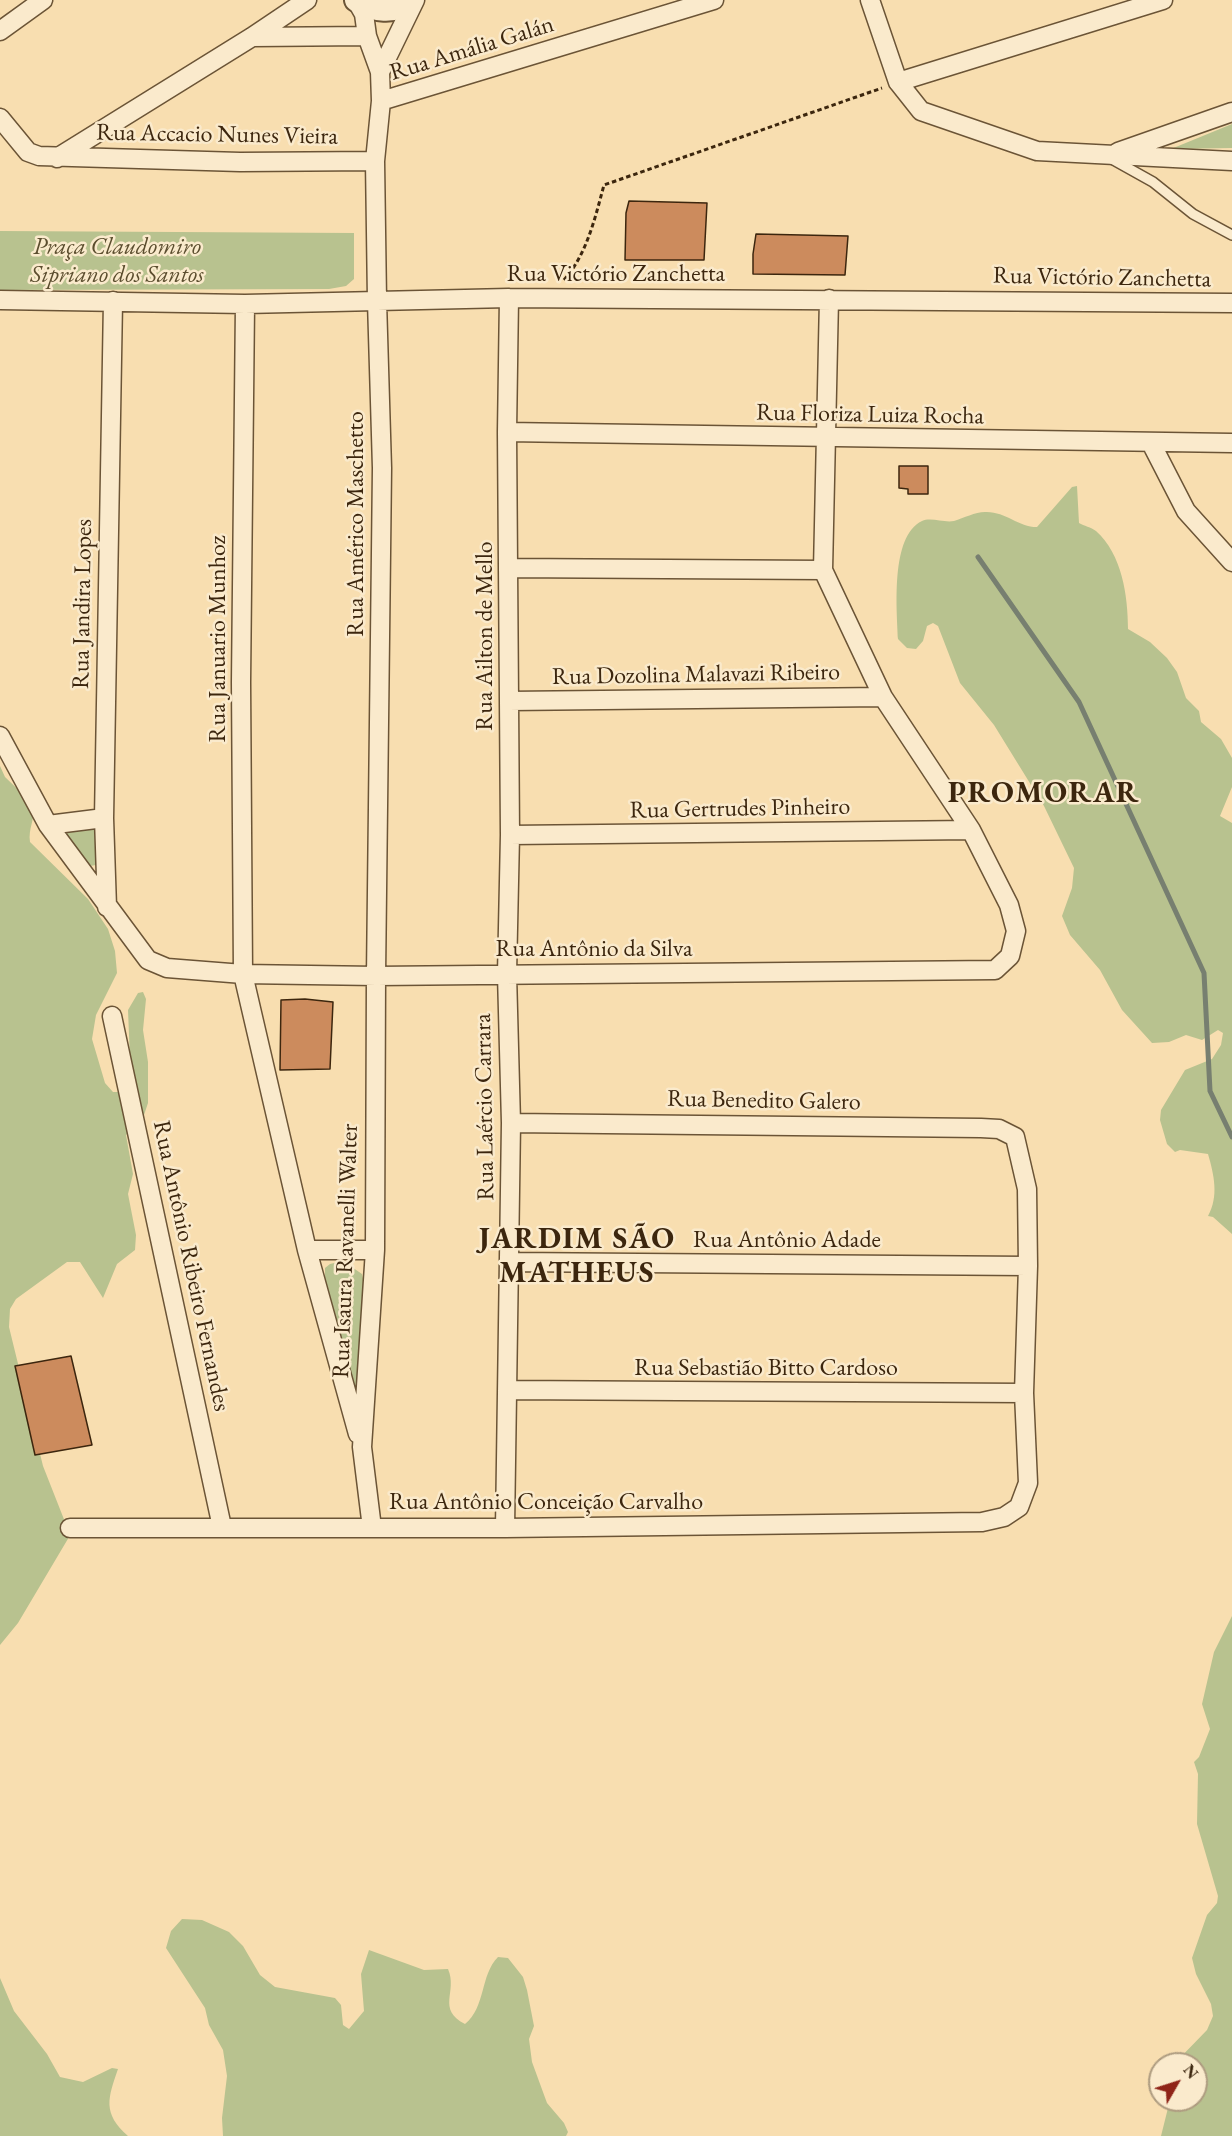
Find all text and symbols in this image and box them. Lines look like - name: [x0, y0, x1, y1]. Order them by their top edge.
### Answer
- street label: Rua Amália Galán: [386, 10, 558, 88]
- street label: Rua Accacio Nunes Vieira: [96, 118, 338, 152]
- park label: Praça Claudomiro Sipriano dos Santos: [30, 233, 204, 289]
- street label: Rua Victório Zanchetta: [507, 260, 725, 288]
- street label: Rua Victório Zanchetta: [993, 262, 1211, 294]
- street label: Rua Floriza Luiza Rocha: [756, 399, 984, 431]
- street label: Rua Américo Maschetto: [342, 411, 370, 637]
- street label: Rua Jandira Lopes: [67, 519, 99, 689]
- street label: Rua Januario Munhoz: [204, 535, 232, 743]
- street label: Rua Ailton de Mello: [471, 541, 499, 731]
- street label: Rua Dozolina Malavazi Ribeiro: [552, 658, 840, 692]
- district label: PROMORAR: [948, 776, 1140, 812]
- street label: Rua Gertrudes Pinheiro: [629, 793, 851, 825]
- street label: Rua Antônio da Silva: [495, 935, 693, 963]
- street label: Rua Laércio Carrara: [469, 1013, 501, 1201]
- street label: Rua Benedito Galero: [667, 1085, 861, 1117]
- street label: Rua Antônio Ribeiro Fernandes: [146, 1118, 236, 1414]
- street label: Rua Isaura Ravanelli Walter: [327, 1123, 365, 1379]
- district label: JARDIM SÃO MATHEUS: [478, 1222, 676, 1292]
- street label: Rua Antônio Adade: [693, 1226, 881, 1254]
- street label: Rua Sebastião Bitto Cardoso: [634, 1354, 898, 1382]
- street label: Rua Antônio Conceição Carvalho: [389, 1488, 703, 1516]
- north arrow: [1148, 2052, 1208, 2112]
- text: N: [1179, 2060, 1203, 2083]

